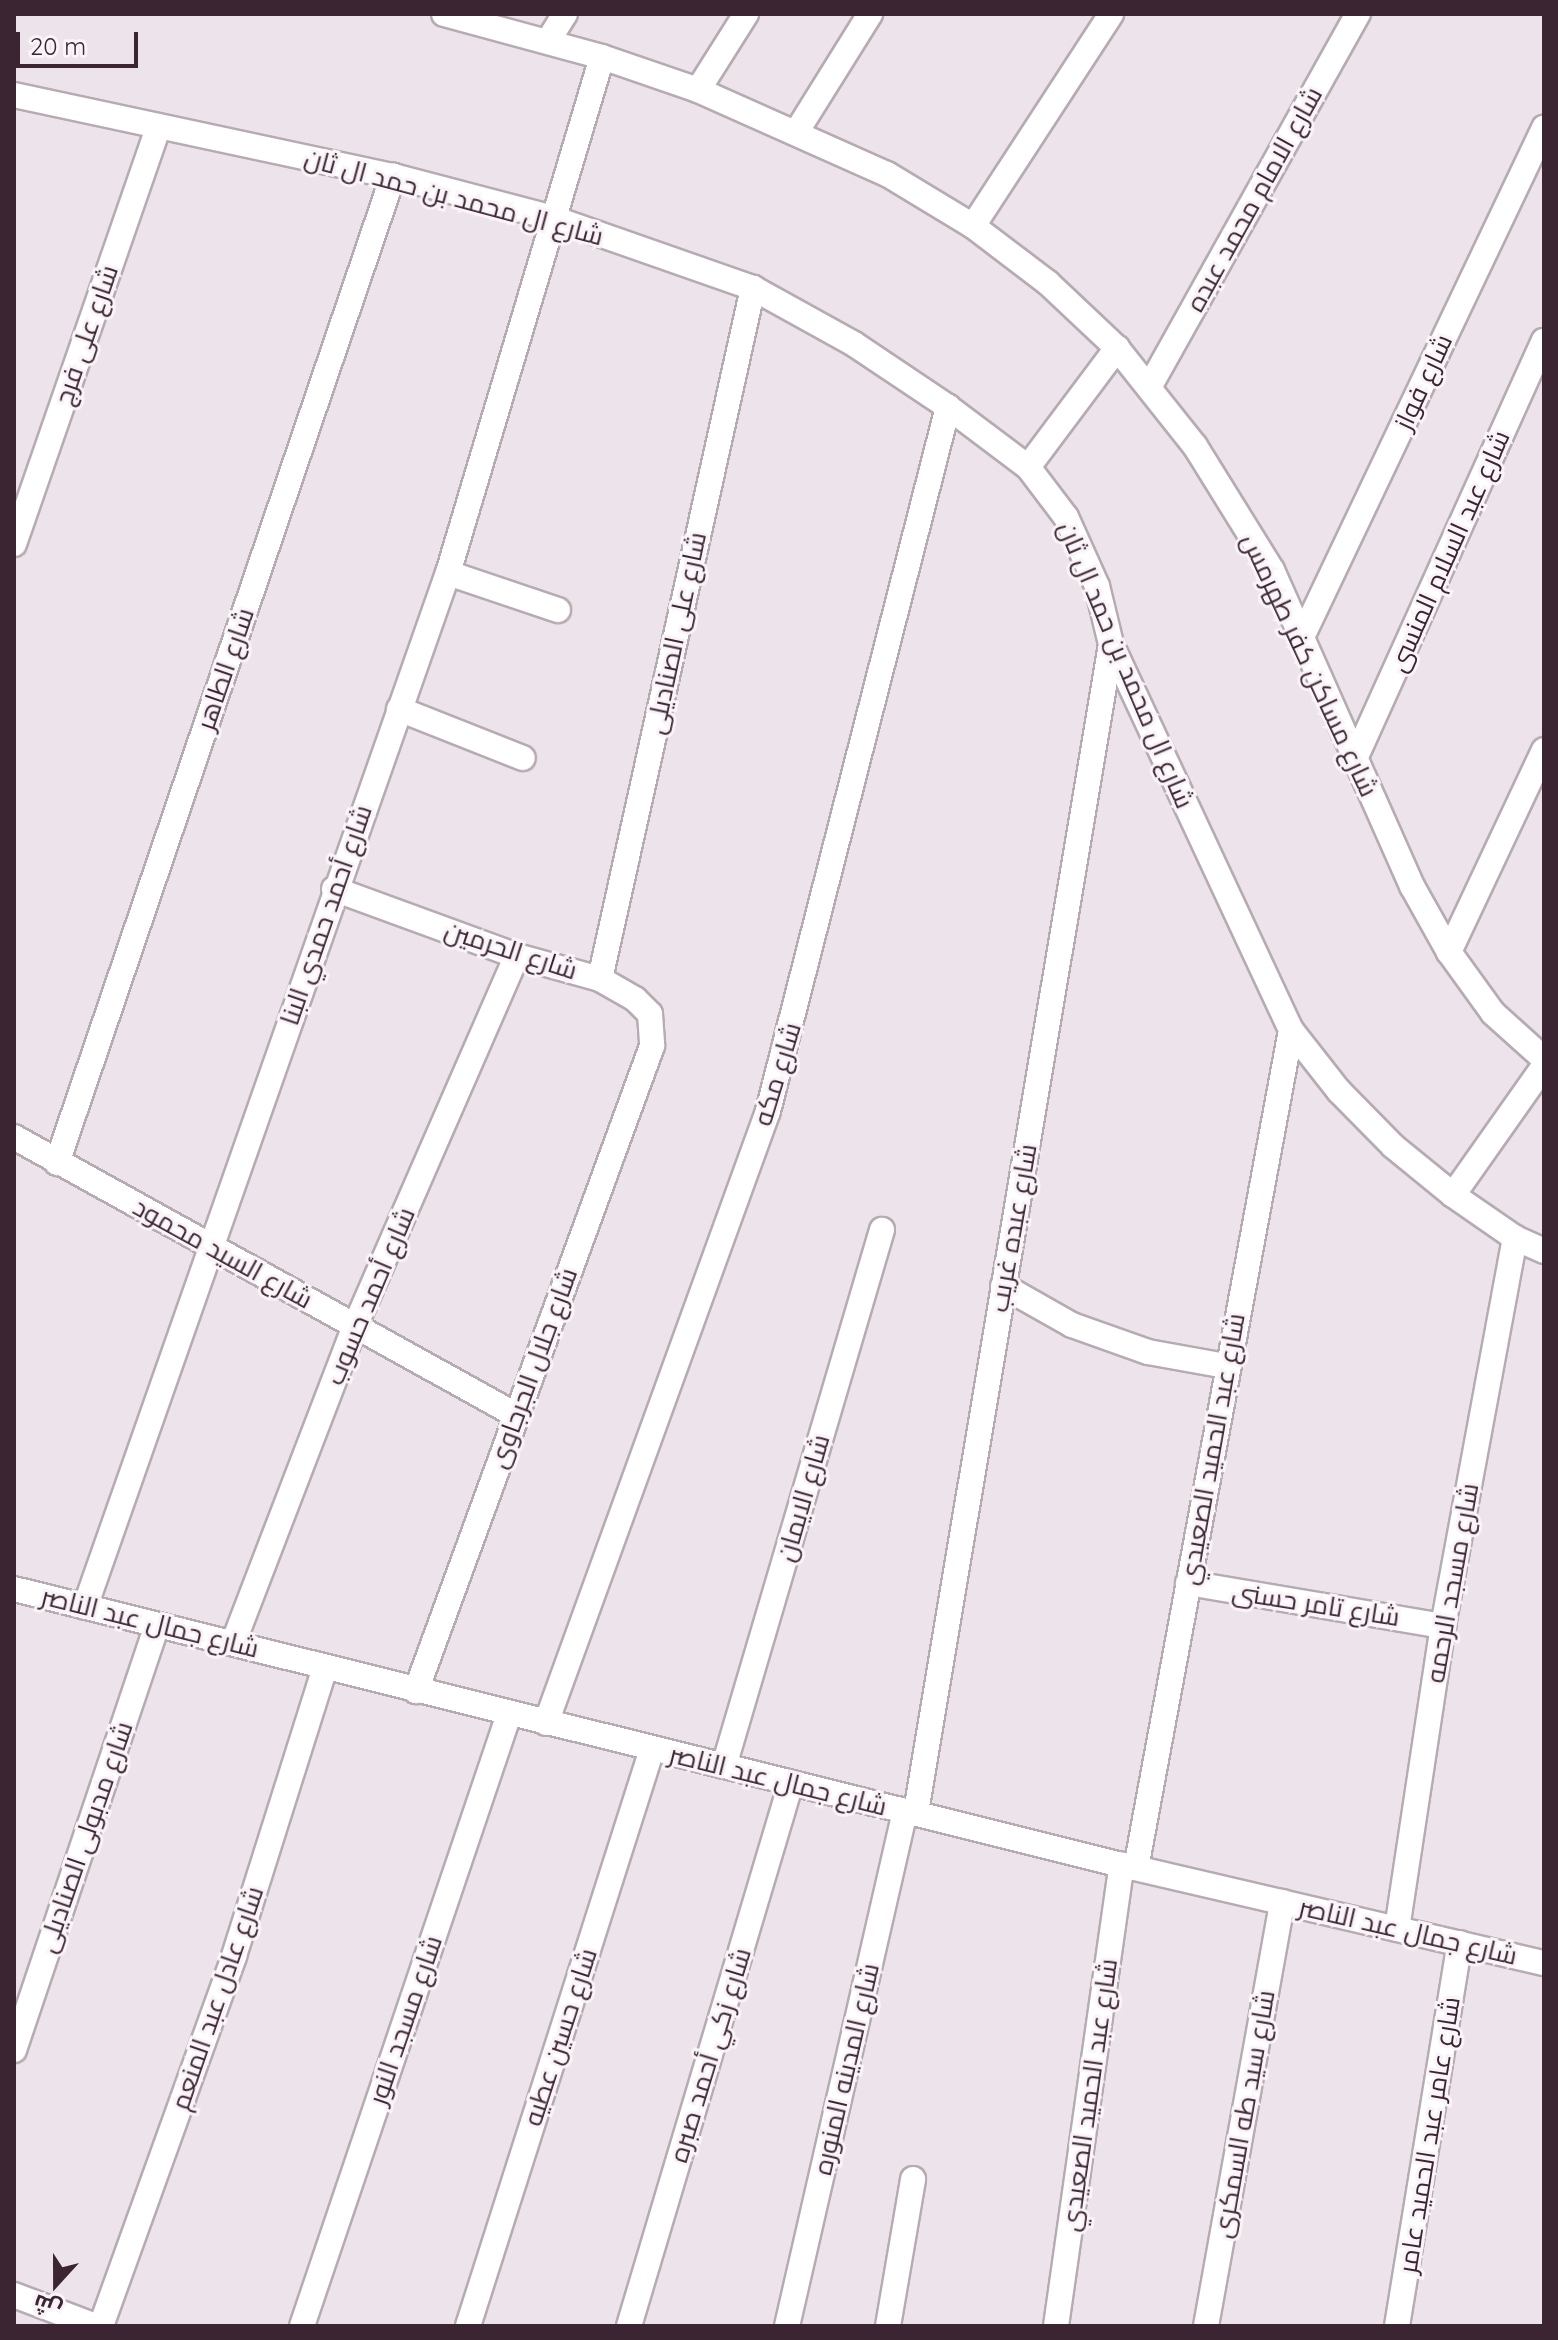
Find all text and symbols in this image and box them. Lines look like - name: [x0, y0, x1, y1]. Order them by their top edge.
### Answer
- scale bar: [20, 16, 142, 66]
- text: 20 m: [30, 31, 86, 61]
- street label: شارع الامام محمد عبده: [1179, 81, 1329, 317]
- street label: شارع ال محمد بن حمد ال ثان: [301, 142, 607, 252]
- street label: شارع على فرج: [47, 261, 125, 409]
- street label: شارع فواز: [1387, 329, 1459, 435]
- street label: شارع عبد السلام المنسى: [1382, 425, 1516, 677]
- street label: شارع ال محمد بن حمد ال ثان: [1051, 517, 1201, 813]
- street label: شارع مساكن كفر طهرمس: [1235, 528, 1385, 802]
- street label: شارع على الصناديلى: [639, 529, 713, 737]
- street label: شارع الطاهر: [190, 604, 260, 734]
- street label: شارع أحمد حمدي البنا: [274, 801, 378, 1029]
- street label: شارع الحرمين: [441, 914, 581, 986]
- street label: شارع مكه: [747, 1019, 807, 1129]
- street label: شارع عبده غريب: [983, 1142, 1043, 1314]
- street label: شارع السيد محمود: [128, 1191, 318, 1315]
- street label: شارع أحمد حسوب: [319, 1203, 421, 1389]
- street label: شارع جلال الجرجاوى: [482, 1264, 584, 1472]
- street label: شارع عبد الحميد الصعيدي: [1173, 1311, 1251, 1587]
- street label: شارع الايمان: [770, 1431, 836, 1565]
- street label: شارع مسجد الرحمه: [1419, 1481, 1485, 1685]
- street label: شارع تامر حسنى: [1230, 1575, 1402, 1633]
- street label: شارع جمال عبد الناصر: [38, 1580, 262, 1664]
- street label: شارع مدبولى الصناديلى: [31, 1717, 139, 1957]
- street label: شارع جمال عبد الناصر: [666, 1738, 890, 1822]
- street label: شارع عادل عبد المنعم: [164, 1882, 270, 2114]
- street label: شارع جمال عبد الناصر: [1296, 1891, 1520, 1971]
- street label: شارع مسجد النور: [361, 1931, 449, 2109]
- street label: شارع حسين عطيه: [517, 1944, 603, 2130]
- street label: شارع زكي أحمد صبره: [663, 1944, 757, 2166]
- street label: شارع عبد الحميد الصعيدي: [1054, 1957, 1124, 2233]
- street label: شارع المدينه المنوره: [806, 1960, 886, 2178]
- street label: شارع سيد طه السمكرى: [1207, 1988, 1281, 2240]
- street label: شارع عامر عبد الحميد عامر: [1392, 1994, 1466, 2276]
- north arrow: [16, 2244, 96, 2324]
- text: ش: [29, 2288, 66, 2325]

